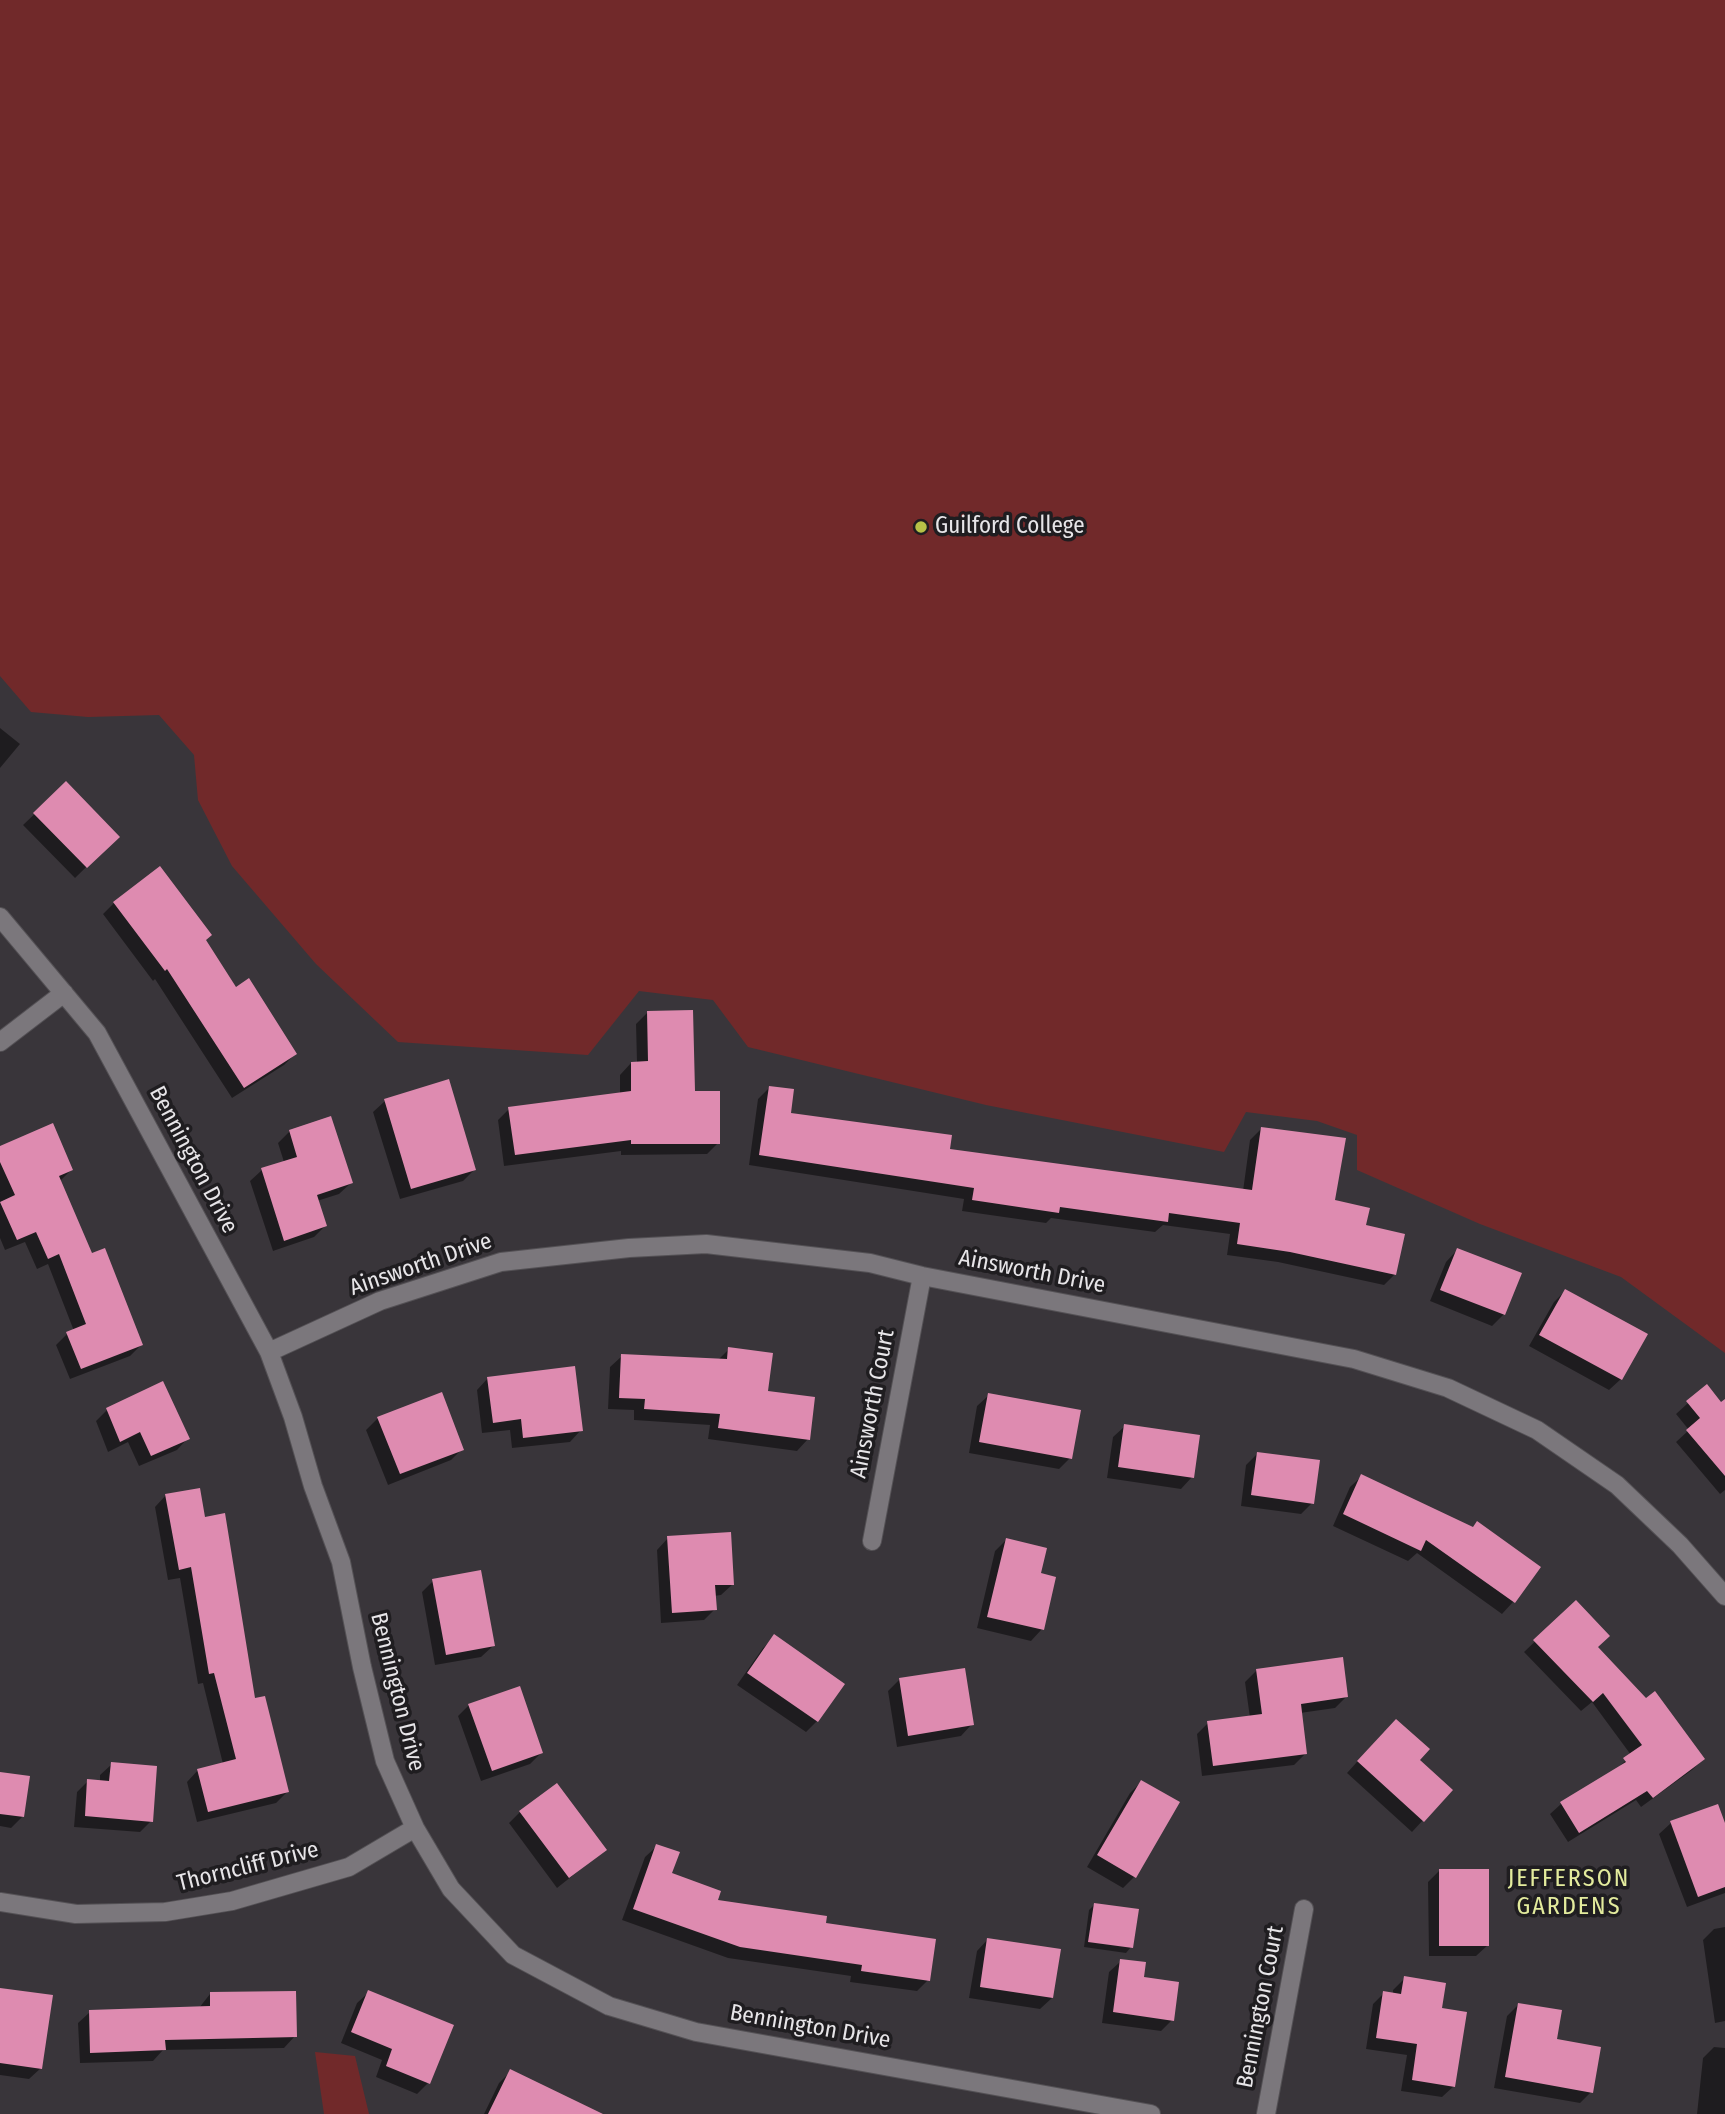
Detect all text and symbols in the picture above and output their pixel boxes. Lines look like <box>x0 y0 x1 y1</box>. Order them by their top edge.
place label: Guilford College <box>935 513 1085 541</box>
marker: Guilford College <box>913 519 929 535</box>
street label: Bennington Drive <box>143 1082 243 1238</box>
street label: Ainsworth Drive <box>346 1228 496 1302</box>
street label: Ainsworth Drive <box>956 1244 1108 1300</box>
street label: Ainsworth Court <box>845 1327 901 1481</box>
street label: Bennington Drive <box>364 1610 430 1774</box>
street label: Thorncliff Drive <box>174 1836 322 1898</box>
district label: JEFFERSON GARDENS <box>1509 1865 1629 1921</box>
street label: Bennington Court <box>1232 1924 1290 2090</box>
street label: Bennington Drive <box>728 1999 892 2055</box>

